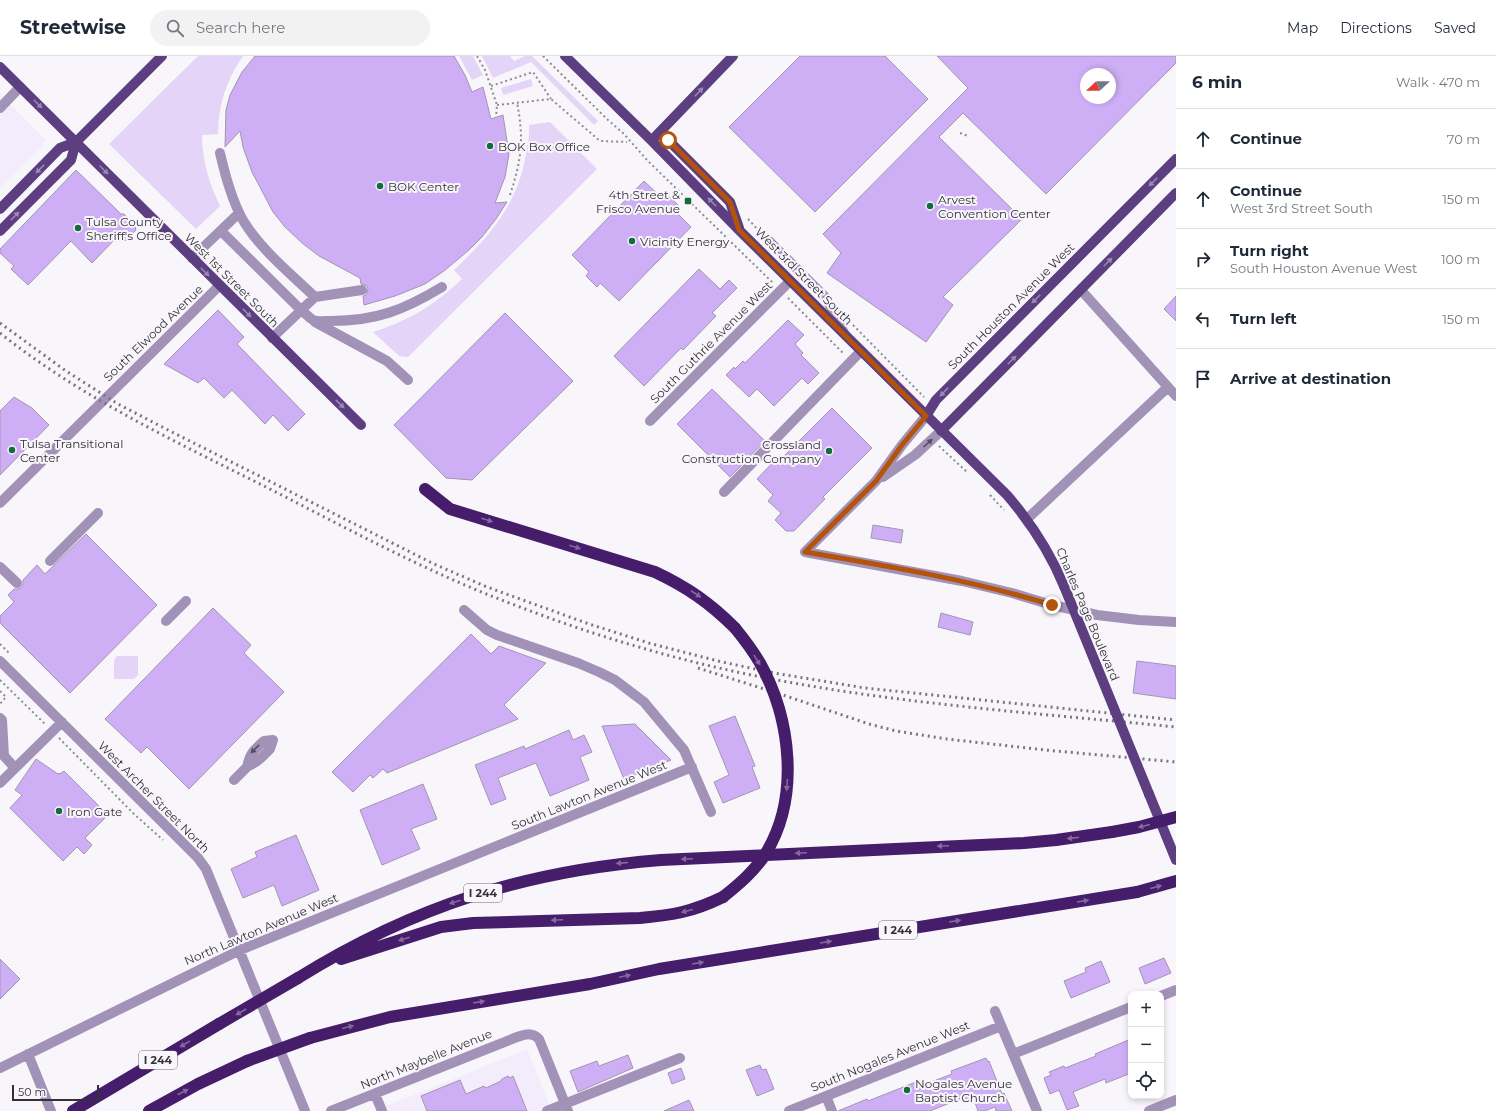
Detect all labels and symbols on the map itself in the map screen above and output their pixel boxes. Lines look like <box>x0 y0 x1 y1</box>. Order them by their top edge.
north arrow <box>1080 68 1116 104</box>
one-way arrow <box>694 87 704 97</box>
one-way arrow <box>33 99 43 109</box>
route start <box>659 131 677 149</box>
place label: BOK Box Office <box>498 139 590 154</box>
marker: BOK Box Office <box>485 141 495 151</box>
one-way arrow <box>35 164 44 174</box>
one-way arrow <box>99 165 109 175</box>
one-way arrow <box>1148 177 1157 187</box>
place label: BOK Center <box>388 179 459 194</box>
marker: BOK Center <box>375 181 385 191</box>
place label: 4th Street & Frisco Avenue <box>596 187 680 216</box>
place label: Arvest Convention Center <box>938 192 1051 221</box>
marker: 4th Street & Frisco Avenue <box>683 196 693 206</box>
one-way arrow <box>707 197 717 207</box>
marker: Arvest Convention Center <box>925 201 935 211</box>
one-way arrow <box>10 211 20 221</box>
place label: Tulsa County Sheriff's Office <box>86 214 172 243</box>
marker: Tulsa County Sheriff's Office <box>73 223 83 233</box>
street label: West 3rd Street South <box>752 224 856 328</box>
street label: West 1st Street South <box>182 230 282 330</box>
place label: Vicinity Energy <box>640 234 730 249</box>
marker: Vicinity Energy <box>627 236 637 246</box>
street label: South Houston Avenue West <box>945 240 1077 372</box>
one-way arrow <box>1103 257 1113 267</box>
one-way arrow <box>201 267 210 277</box>
street label: South Guthrie Avenue West <box>647 278 775 406</box>
street label: South Elwood Avenue <box>100 282 206 384</box>
one-way arrow <box>1031 295 1041 304</box>
one-way arrow <box>242 308 252 318</box>
one-way arrow <box>1007 355 1017 365</box>
one-way arrow <box>940 387 949 397</box>
one-way arrow <box>335 400 345 409</box>
place label: Tulsa Transitional Center <box>20 436 123 465</box>
place label: Crossland Construction Company <box>682 437 821 466</box>
one-way arrow <box>923 438 933 448</box>
marker: Tulsa Transitional Center <box>7 445 17 455</box>
marker: Crossland Construction Company <box>824 446 834 456</box>
one-way arrow <box>482 517 494 523</box>
one-way arrow <box>570 544 582 550</box>
street label: Charles Page Boulevard <box>1053 545 1123 683</box>
one-way arrow <box>690 591 701 598</box>
route end <box>1043 596 1061 614</box>
one-way arrow <box>754 654 761 666</box>
street label: West Archer Street North <box>95 738 213 856</box>
one-way arrow <box>251 744 260 754</box>
street label: South Lawton Avenue West <box>509 757 669 833</box>
one-way arrow <box>783 779 790 791</box>
place label: Iron Gate <box>67 804 122 819</box>
marker: Iron Gate <box>54 806 64 816</box>
one-way arrow <box>1138 823 1150 829</box>
one-way arrow <box>1067 835 1079 841</box>
one-way arrow <box>936 843 949 849</box>
one-way arrow <box>795 849 807 856</box>
one-way arrow <box>681 855 693 862</box>
one-way arrow <box>616 860 628 867</box>
road number: I 244 <box>464 884 502 902</box>
one-way arrow <box>1151 884 1163 890</box>
street label: North Lawton Avenue West <box>182 890 340 968</box>
one-way arrow <box>1077 897 1089 903</box>
one-way arrow <box>449 899 461 905</box>
one-way arrow <box>681 909 693 915</box>
one-way arrow <box>550 917 563 923</box>
one-way arrow <box>949 918 961 924</box>
road number: I 244 <box>879 921 917 939</box>
one-way arrow <box>398 936 410 942</box>
one-way arrow <box>820 939 832 945</box>
one-way arrow <box>692 960 704 966</box>
one-way arrow <box>619 973 631 979</box>
one-way arrow <box>473 999 485 1005</box>
one-way arrow <box>235 1008 246 1015</box>
street label: South Nogales Avenue West <box>808 1017 972 1095</box>
one-way arrow <box>342 1024 354 1030</box>
street label: North Maybelle Avenue <box>358 1026 494 1092</box>
one-way arrow <box>179 1041 191 1048</box>
road number: I 244 <box>139 1051 177 1069</box>
place label: Nogales Avenue Baptist Church <box>915 1076 1012 1105</box>
scale bar <box>12 1083 99 1102</box>
marker: Nogales Avenue Baptist Church <box>902 1085 912 1095</box>
one-way arrow <box>177 1088 189 1095</box>

